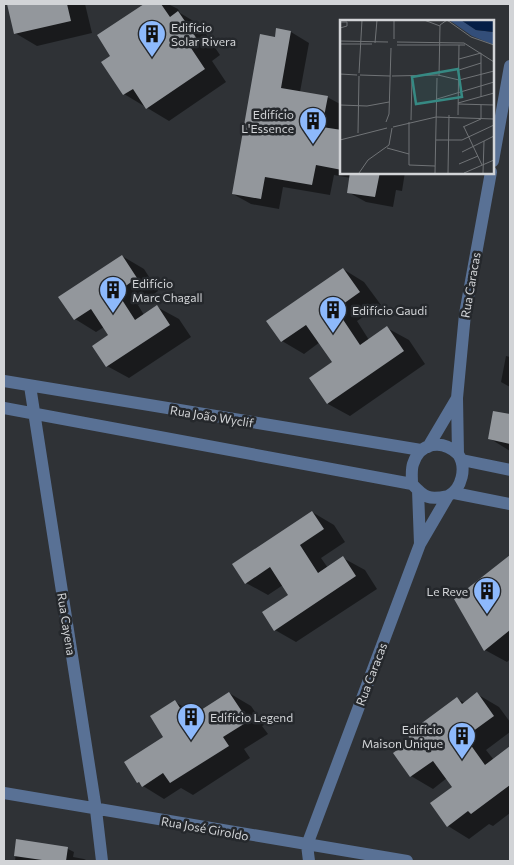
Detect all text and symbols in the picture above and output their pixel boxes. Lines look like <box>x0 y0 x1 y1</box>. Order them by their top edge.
building icon: Edifício Solar Rivera <box>137 19 167 58</box>
place label: Edifício Solar Rivera <box>171 20 236 48</box>
inset map <box>340 20 494 174</box>
building icon: Edifício L'Essence <box>298 106 328 145</box>
place label: Edifício L'Essence <box>241 107 294 135</box>
street label: Rua Caracas <box>457 251 483 319</box>
building icon: Edifício Marc Chagall <box>98 275 128 314</box>
place label: Edifício Marc Chagall <box>132 276 203 304</box>
building icon: Edifício Gaudi <box>318 295 348 334</box>
place label: Edifício Gaudi <box>352 303 427 317</box>
street label: Rua João Wyclif <box>169 402 255 431</box>
building icon: Le Reve <box>472 576 502 615</box>
place label: Le Reve <box>426 584 468 598</box>
street label: Rua Cayena <box>55 592 79 656</box>
street label: Rua Caracas <box>353 641 389 707</box>
building icon: Edifício Legend <box>176 702 206 741</box>
place label: Edifício Legend <box>210 710 293 724</box>
building icon: Edificio Maison Unique <box>447 721 477 760</box>
place label: Edificio Maison Unique <box>362 722 443 750</box>
street label: Rua José Giroldo <box>160 813 250 844</box>

